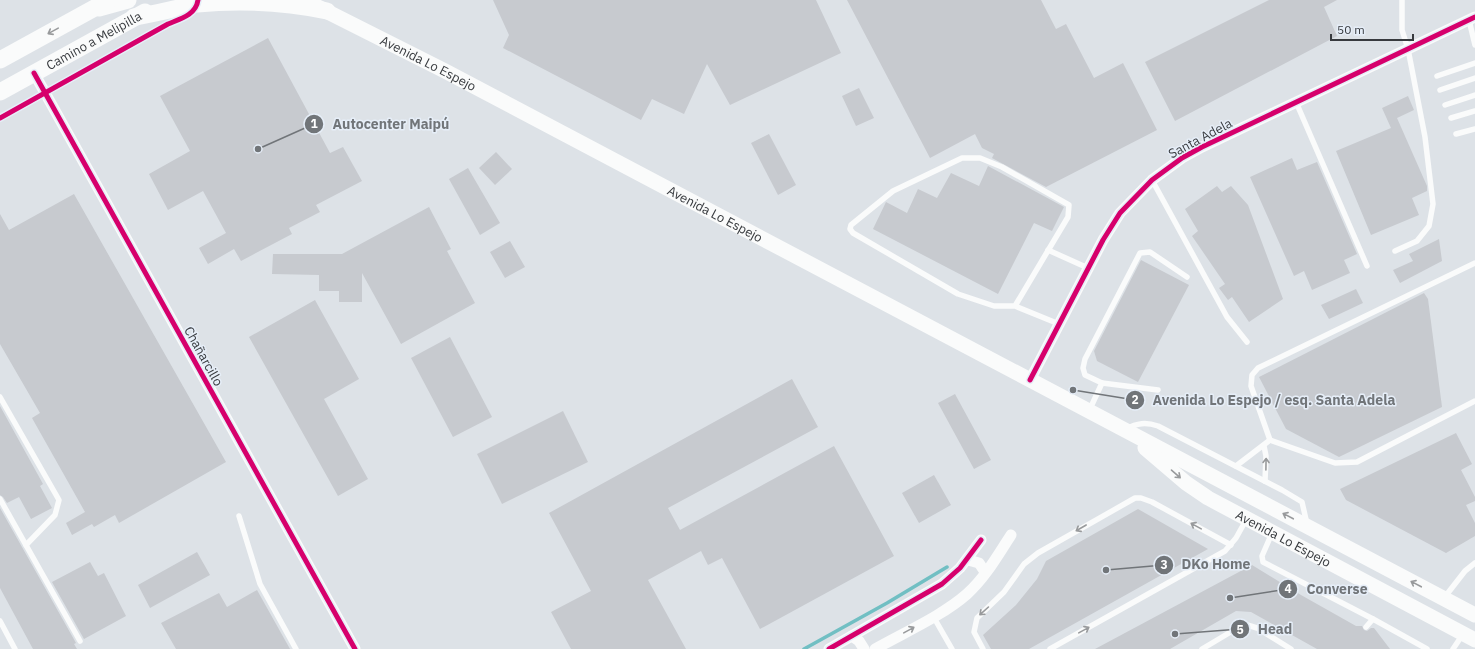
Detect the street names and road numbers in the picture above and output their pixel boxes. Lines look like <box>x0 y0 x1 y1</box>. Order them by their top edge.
street label: Camino a Melipilla <box>43 8 145 74</box>
street label: Avenida Lo Espejo <box>377 32 479 95</box>
street label: Santa Adela <box>1165 114 1235 162</box>
street label: Avenida Lo Espejo <box>664 182 766 246</box>
street label: Chañarcillo <box>180 323 227 389</box>
street label: Avenida Lo Espejo <box>1233 506 1334 571</box>

